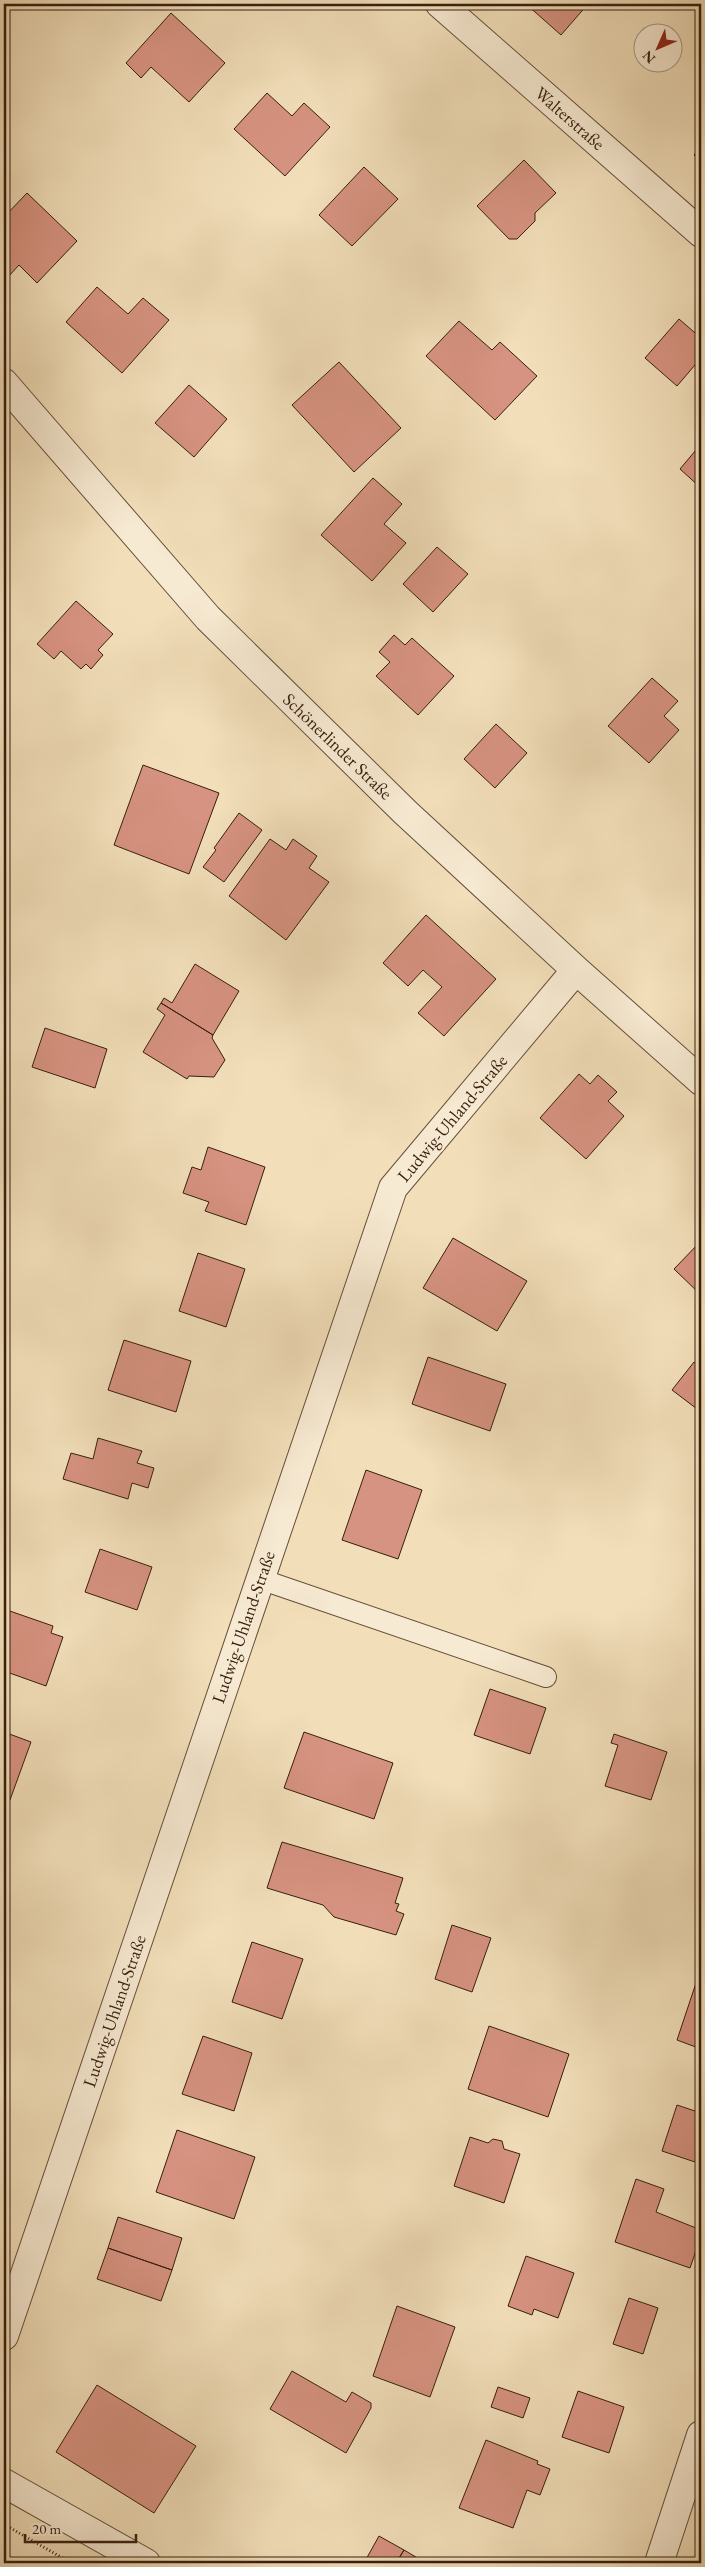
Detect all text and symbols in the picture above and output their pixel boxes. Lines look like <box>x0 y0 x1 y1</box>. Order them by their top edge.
north arrow <box>632 22 682 72</box>
text: N <box>638 46 659 68</box>
street label: Walterstraße <box>530 81 610 155</box>
street label: Schönerlinder Straße <box>278 688 398 804</box>
street label: Ludwig-Uhland-Straße <box>392 1050 512 1186</box>
street label: Ludwig-Uhland-Straße <box>206 1548 280 1706</box>
street label: Ludwig-Uhland-Straße <box>77 1932 151 2090</box>
scale bar <box>25 2512 136 2544</box>
text: 20 m <box>32 2519 61 2538</box>

